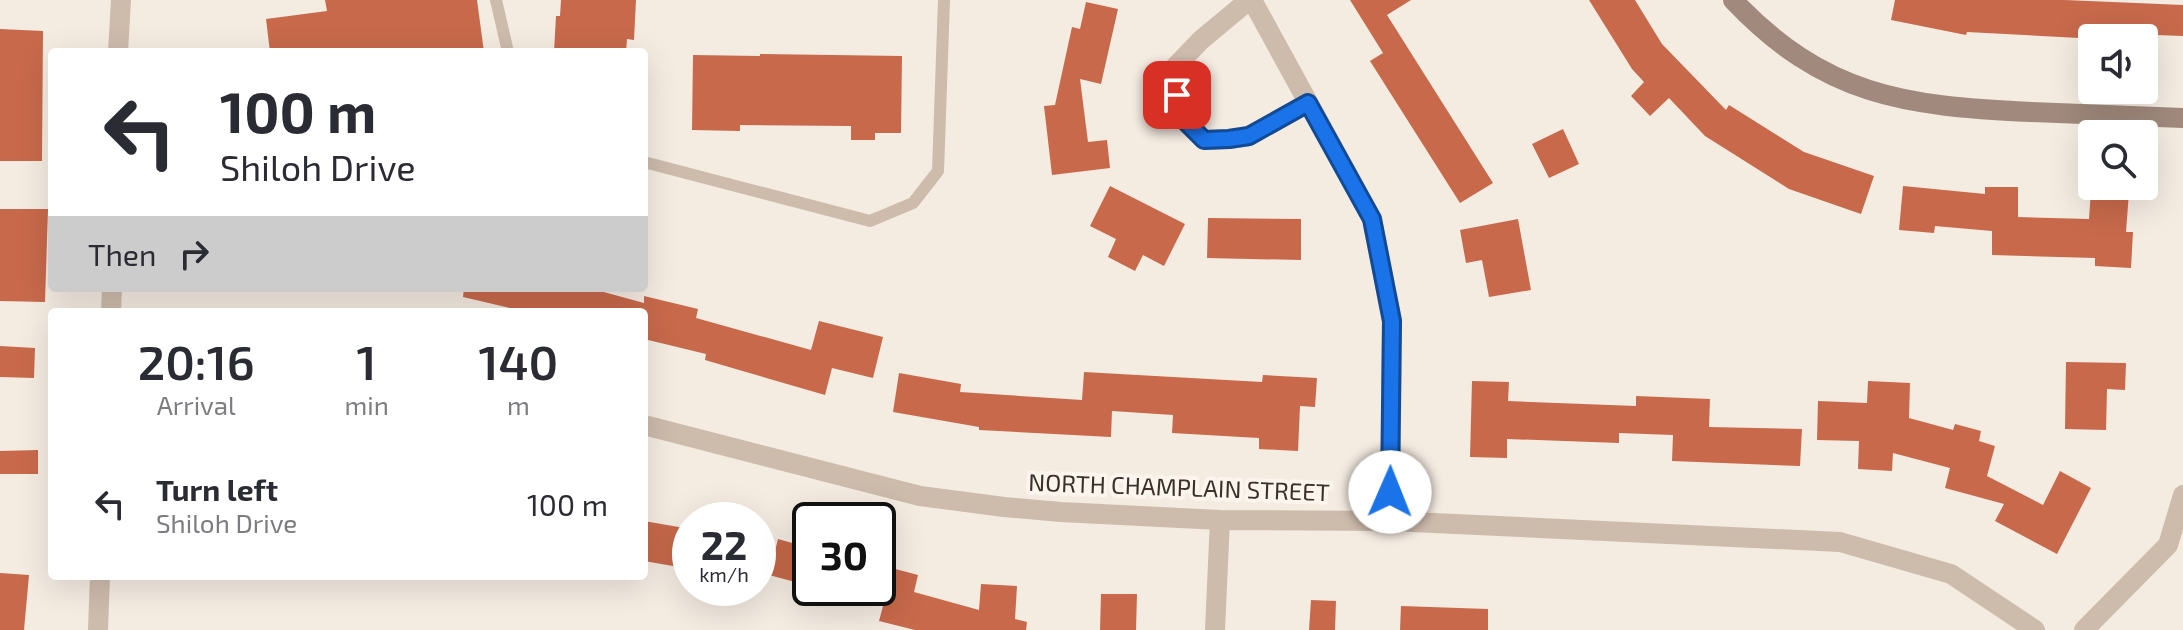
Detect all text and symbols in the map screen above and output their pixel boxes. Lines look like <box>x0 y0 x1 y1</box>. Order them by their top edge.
map controls <box>2078 24 2158 200</box>
button: sound <box>2078 24 2158 104</box>
pin <box>1143 61 1211 129</box>
icon: arrive <box>1155 73 1199 117</box>
text: 100 m <box>220 77 376 144</box>
icon: left <box>88 80 192 184</box>
button: search <box>2078 120 2158 200</box>
text: Shiloh Drive <box>220 145 416 188</box>
icon: right <box>172 232 216 276</box>
text: Then <box>88 236 156 272</box>
text: 20:16 <box>138 332 255 390</box>
text: 1 <box>357 332 377 390</box>
text: 140 <box>478 332 558 390</box>
text: Arrival <box>157 389 236 420</box>
text: min <box>344 389 389 420</box>
text: m <box>507 389 530 420</box>
position arrow <box>1348 450 1432 534</box>
street label: NORTH CHAMPLAIN STREET <box>1028 467 1330 506</box>
text: Turn left <box>156 471 278 507</box>
icon: left <box>88 482 132 526</box>
text: 100 m <box>527 486 608 522</box>
speed limit sign: 30 <box>792 502 896 606</box>
text: Shiloh Drive <box>156 507 297 538</box>
text: 22 <box>701 520 747 568</box>
text: km/h <box>699 562 749 586</box>

